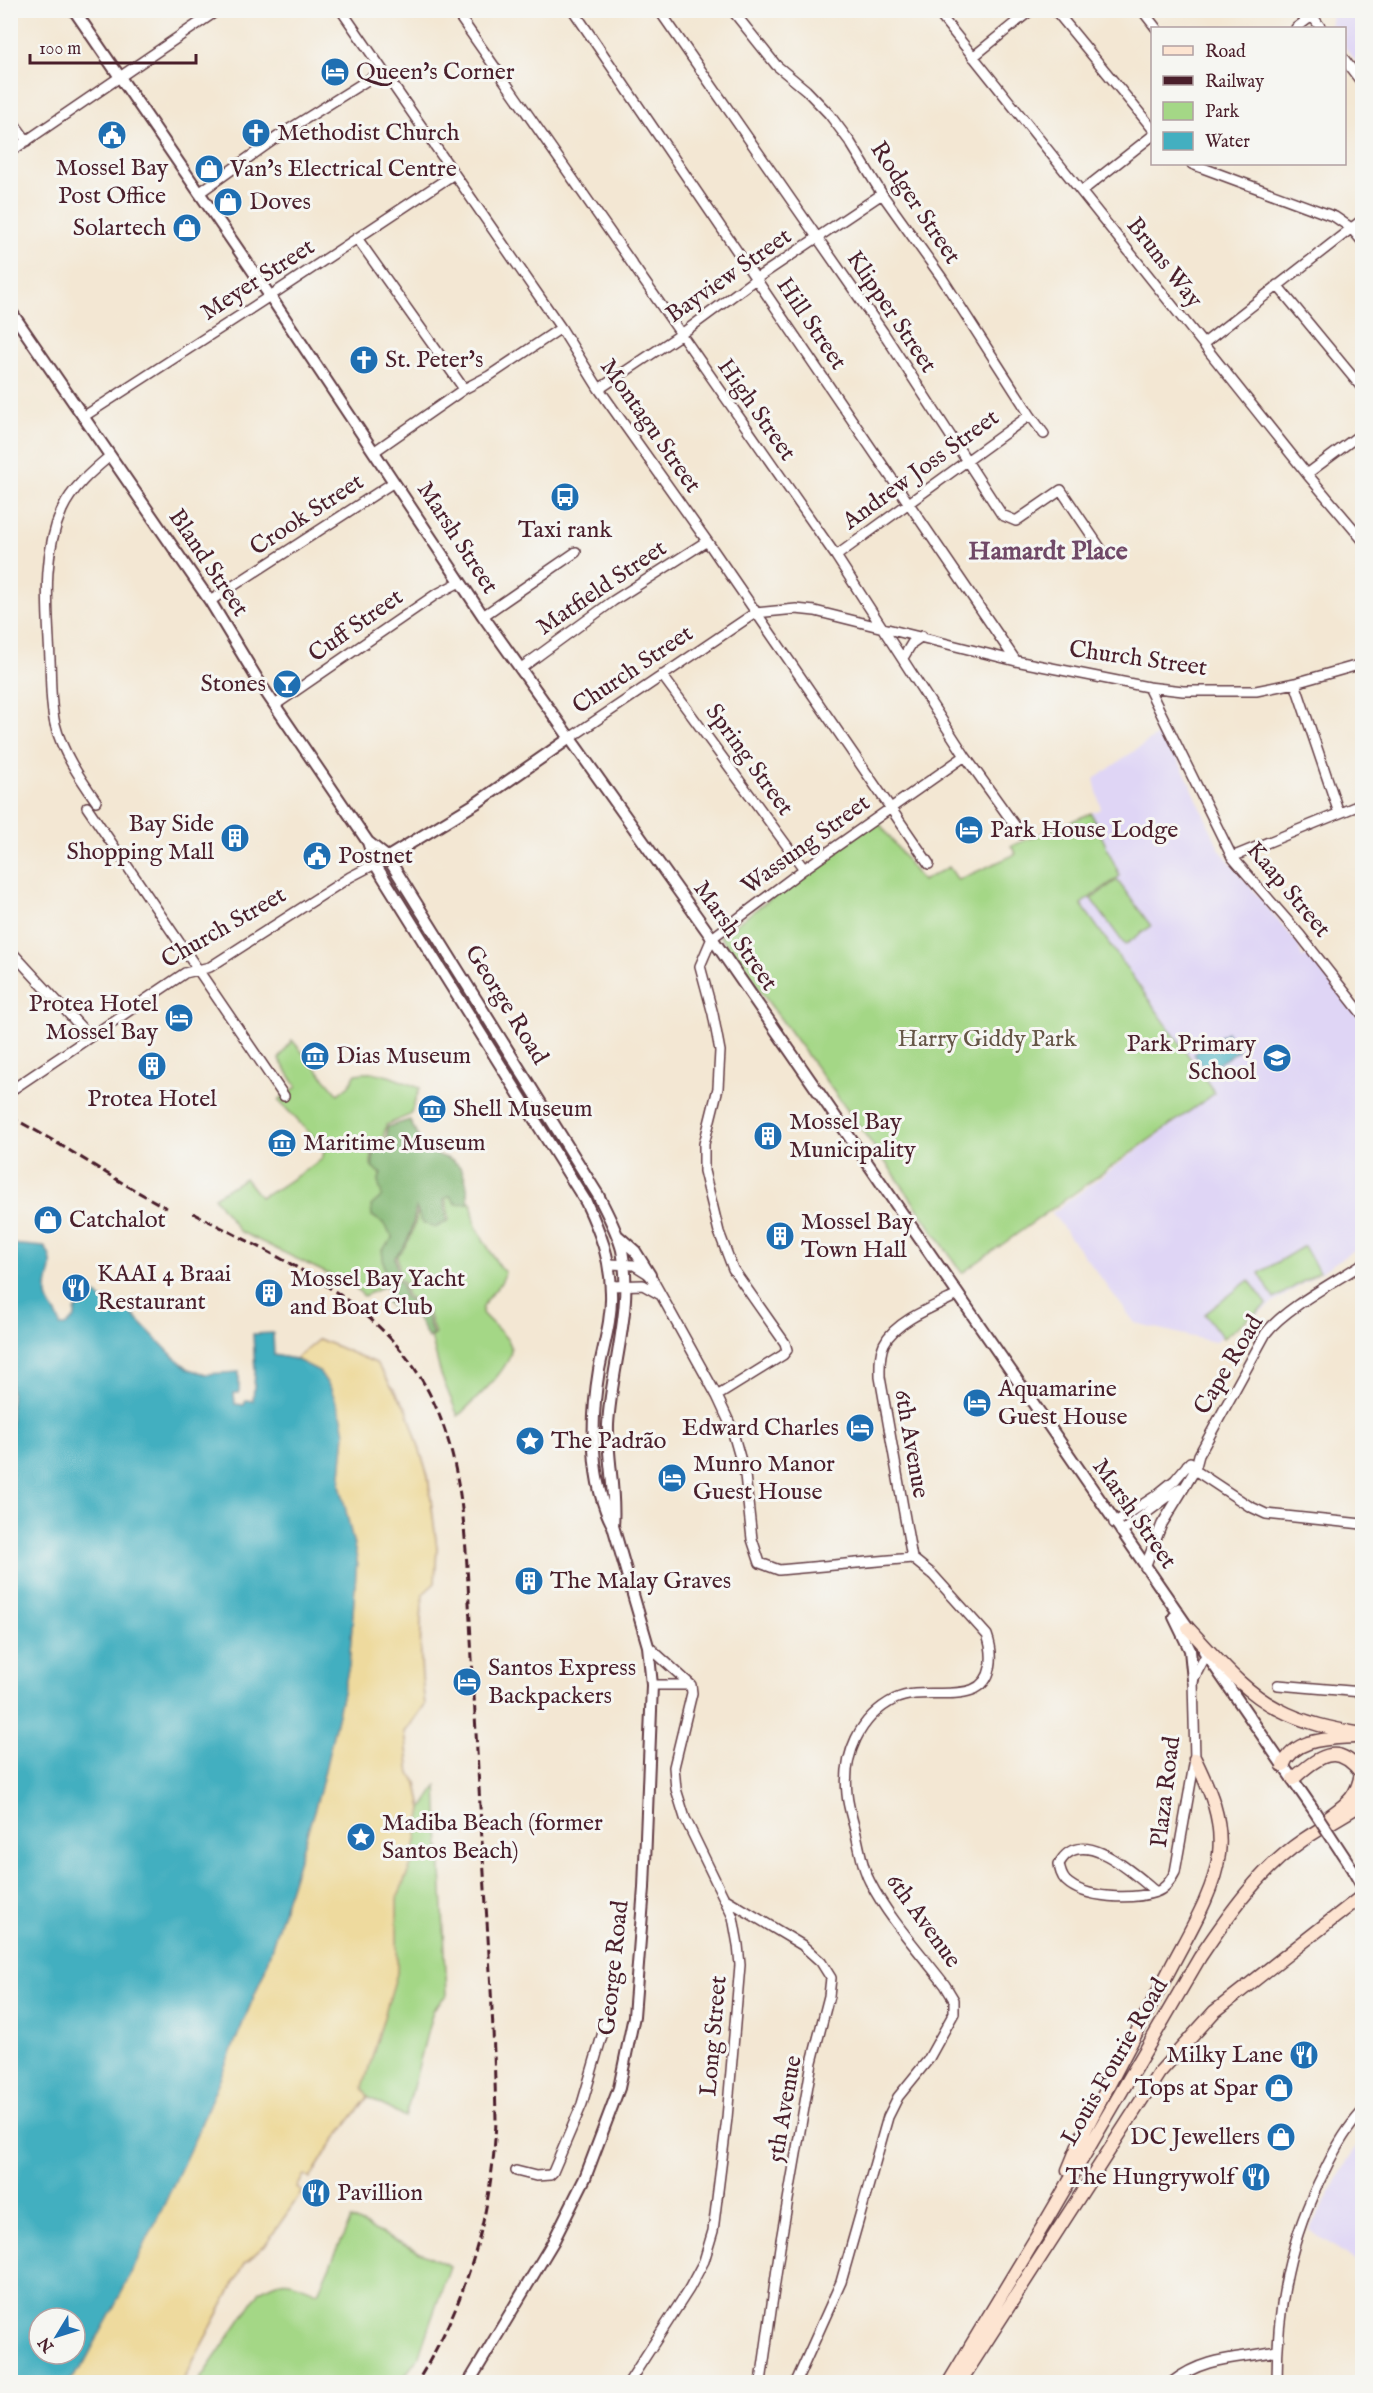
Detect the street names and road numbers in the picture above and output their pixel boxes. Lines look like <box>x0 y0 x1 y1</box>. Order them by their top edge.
street label: Rodger Street <box>863 136 967 270</box>
street label: Bruns Way <box>1119 211 1209 315</box>
street label: Bayview Street <box>660 221 798 331</box>
street label: Meyer Street <box>195 232 321 328</box>
street label: Klipper Street <box>839 245 943 379</box>
street label: Hill Street <box>769 272 853 376</box>
street label: Montagu Street <box>592 353 708 499</box>
street label: High Street <box>710 353 802 467</box>
street label: Andrew Joss Street <box>836 403 1006 538</box>
street label: Crook Street <box>244 467 370 563</box>
street label: Marsh Street <box>409 476 505 600</box>
street label: Bland Street <box>161 503 255 623</box>
street label: Matfield Street <box>531 533 673 643</box>
street label: Cuff Street <box>303 582 409 670</box>
street label: Church Street <box>567 618 699 722</box>
street label: Church Street <box>1067 634 1209 684</box>
street label: Spring Street <box>698 698 800 822</box>
street label: Wassung Street <box>736 788 876 902</box>
street label: Kaap Street <box>1239 836 1337 944</box>
street label: Marsh Street <box>686 875 784 997</box>
street label: Church Street <box>156 880 292 976</box>
street label: George Road <box>457 939 555 1071</box>
street label: Cape Road <box>1187 1309 1271 1421</box>
street label: 6th Avenue <box>886 1387 936 1501</box>
street label: Marsh Street <box>1085 1453 1183 1575</box>
street label: Plaza Road <box>1144 1734 1188 1849</box>
street label: 6th Avenue <box>878 1868 968 1974</box>
street label: George Road <box>592 1899 637 2037</box>
street label: Louis Fourie Road <box>1054 1972 1176 2151</box>
street label: Long Street <box>693 1974 735 2098</box>
street label: 5th Avenue <box>760 2053 810 2165</box>

